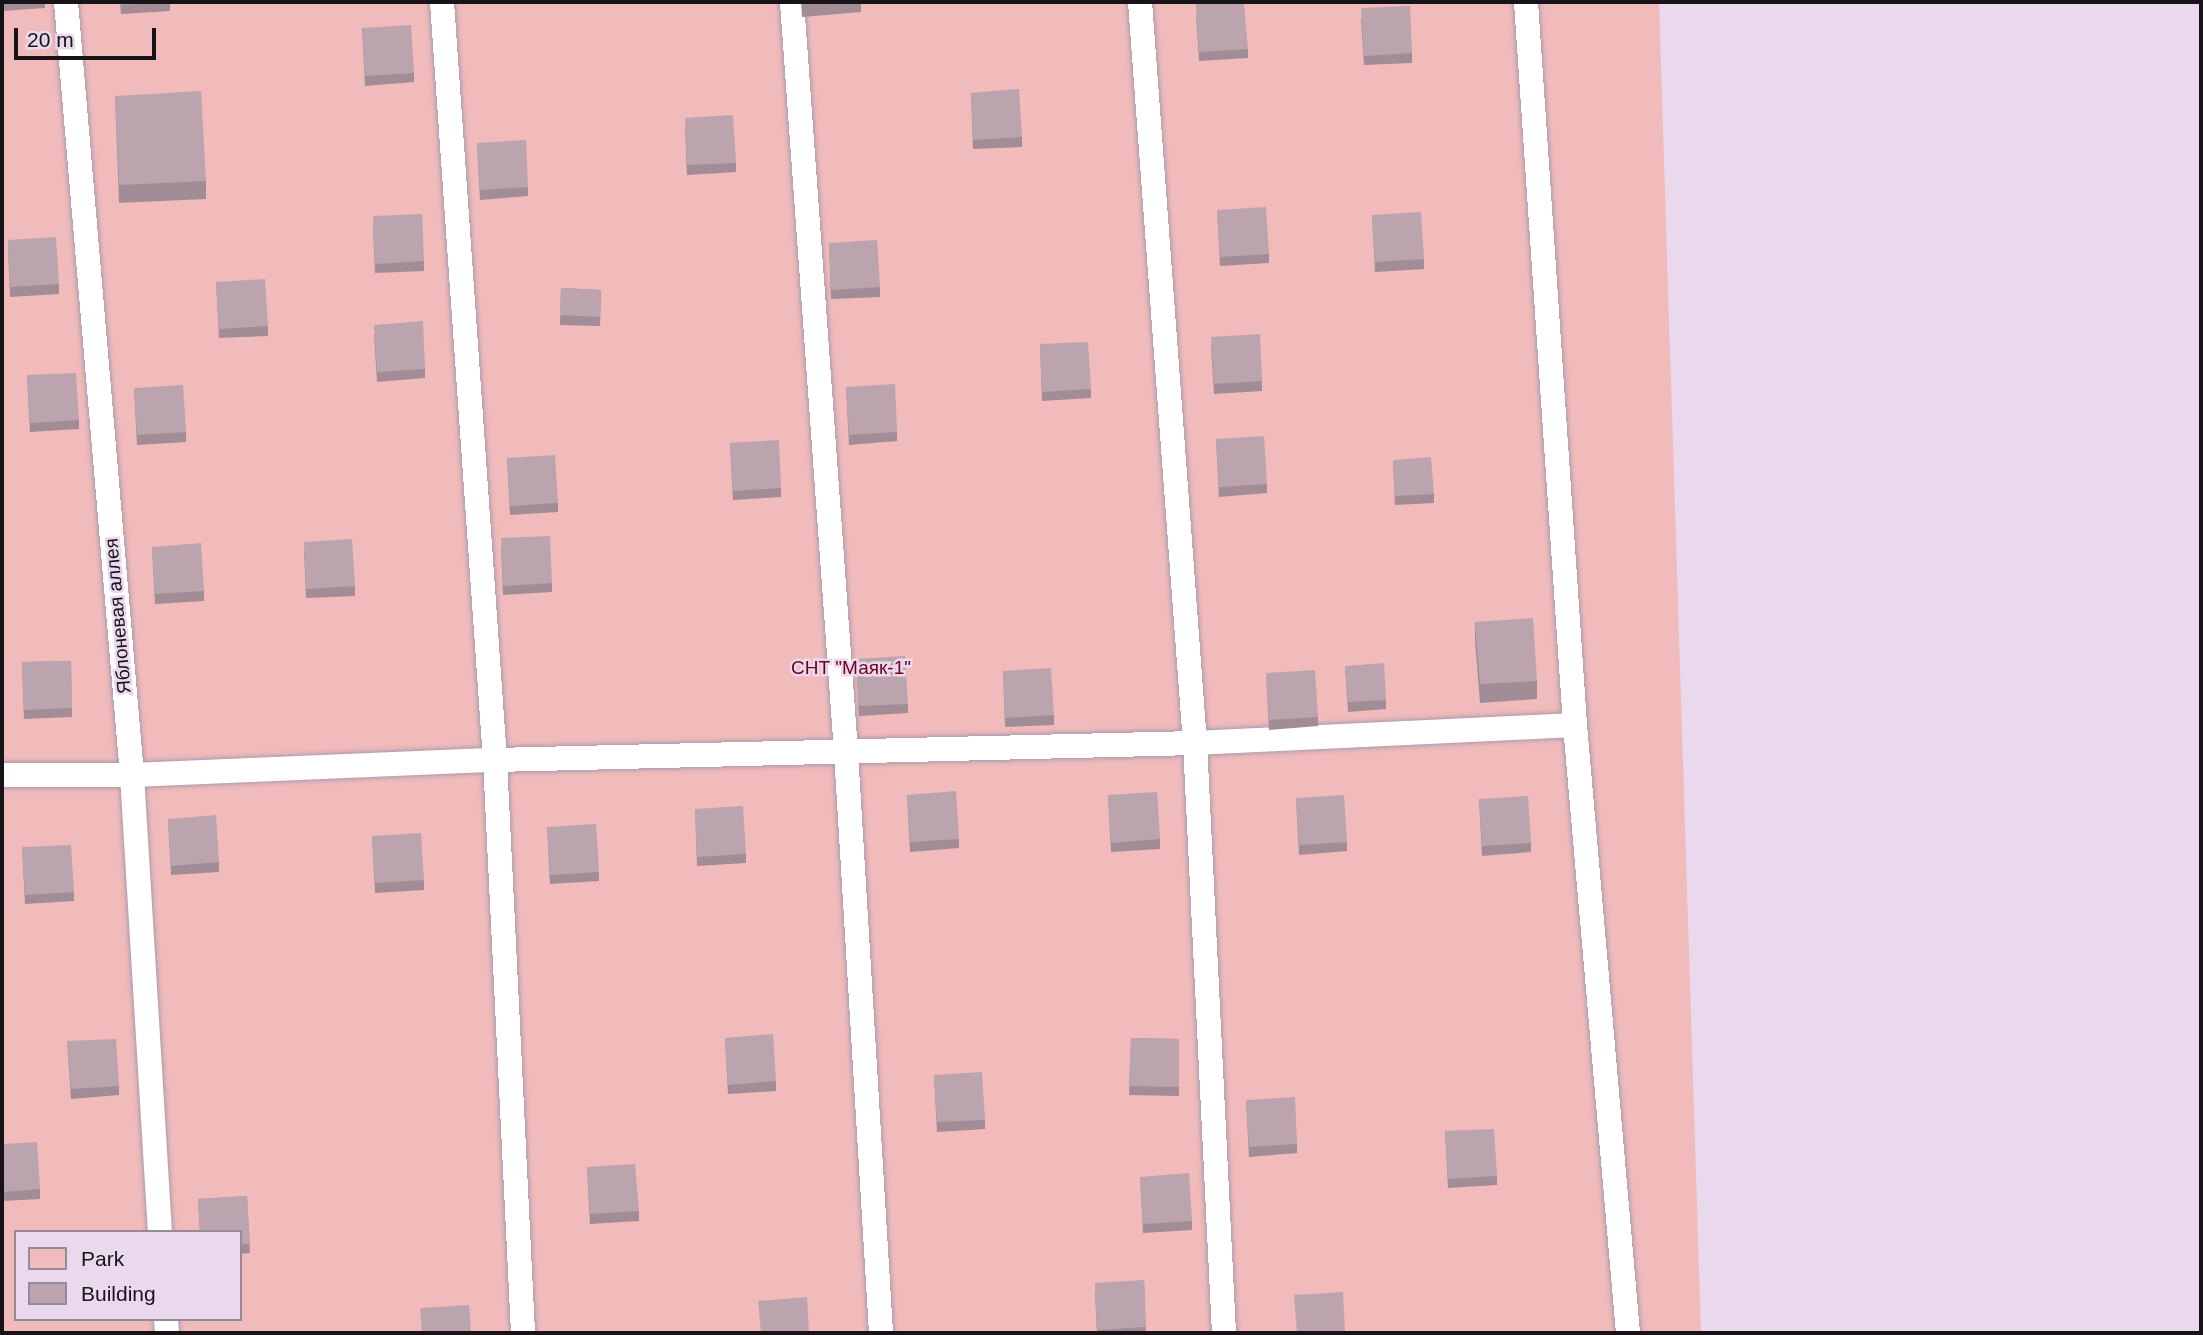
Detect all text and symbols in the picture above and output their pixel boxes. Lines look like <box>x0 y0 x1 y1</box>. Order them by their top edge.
scale bar <box>18 14 159 58</box>
text: 20 m <box>27 28 74 51</box>
street label: Яблоневая аллея <box>100 537 136 695</box>
park label: СНТ "Маяк-1" <box>791 657 911 679</box>
legend <box>14 1230 242 1321</box>
text: Park <box>81 1247 124 1270</box>
text: Building <box>81 1282 156 1305</box>

